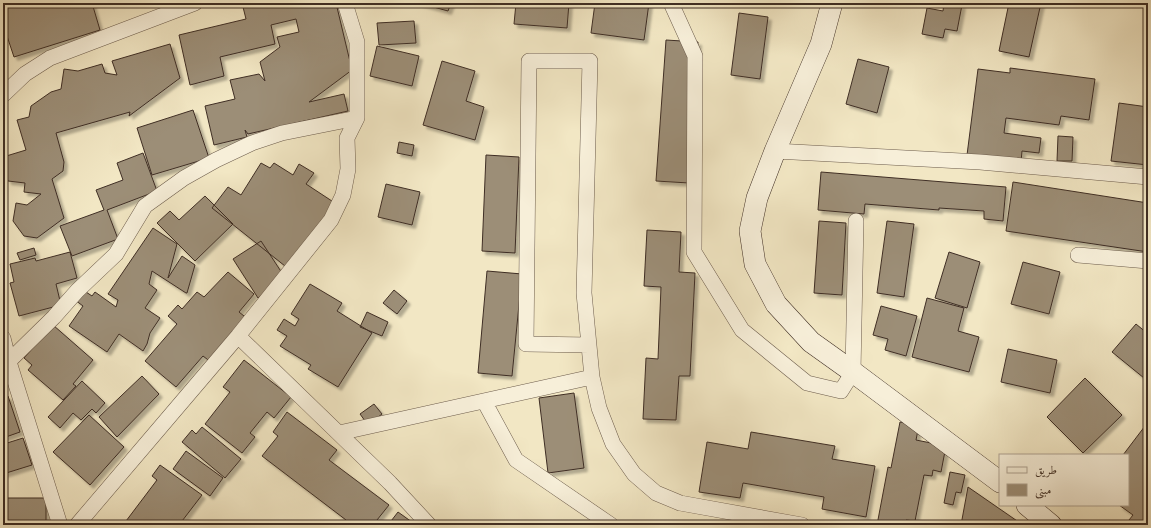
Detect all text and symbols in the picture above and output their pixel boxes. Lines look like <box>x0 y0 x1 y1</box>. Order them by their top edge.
legend <box>999 454 1129 506</box>
text: طريق <box>1035 462 1057 478</box>
text: مبنى <box>1035 482 1051 499</box>

